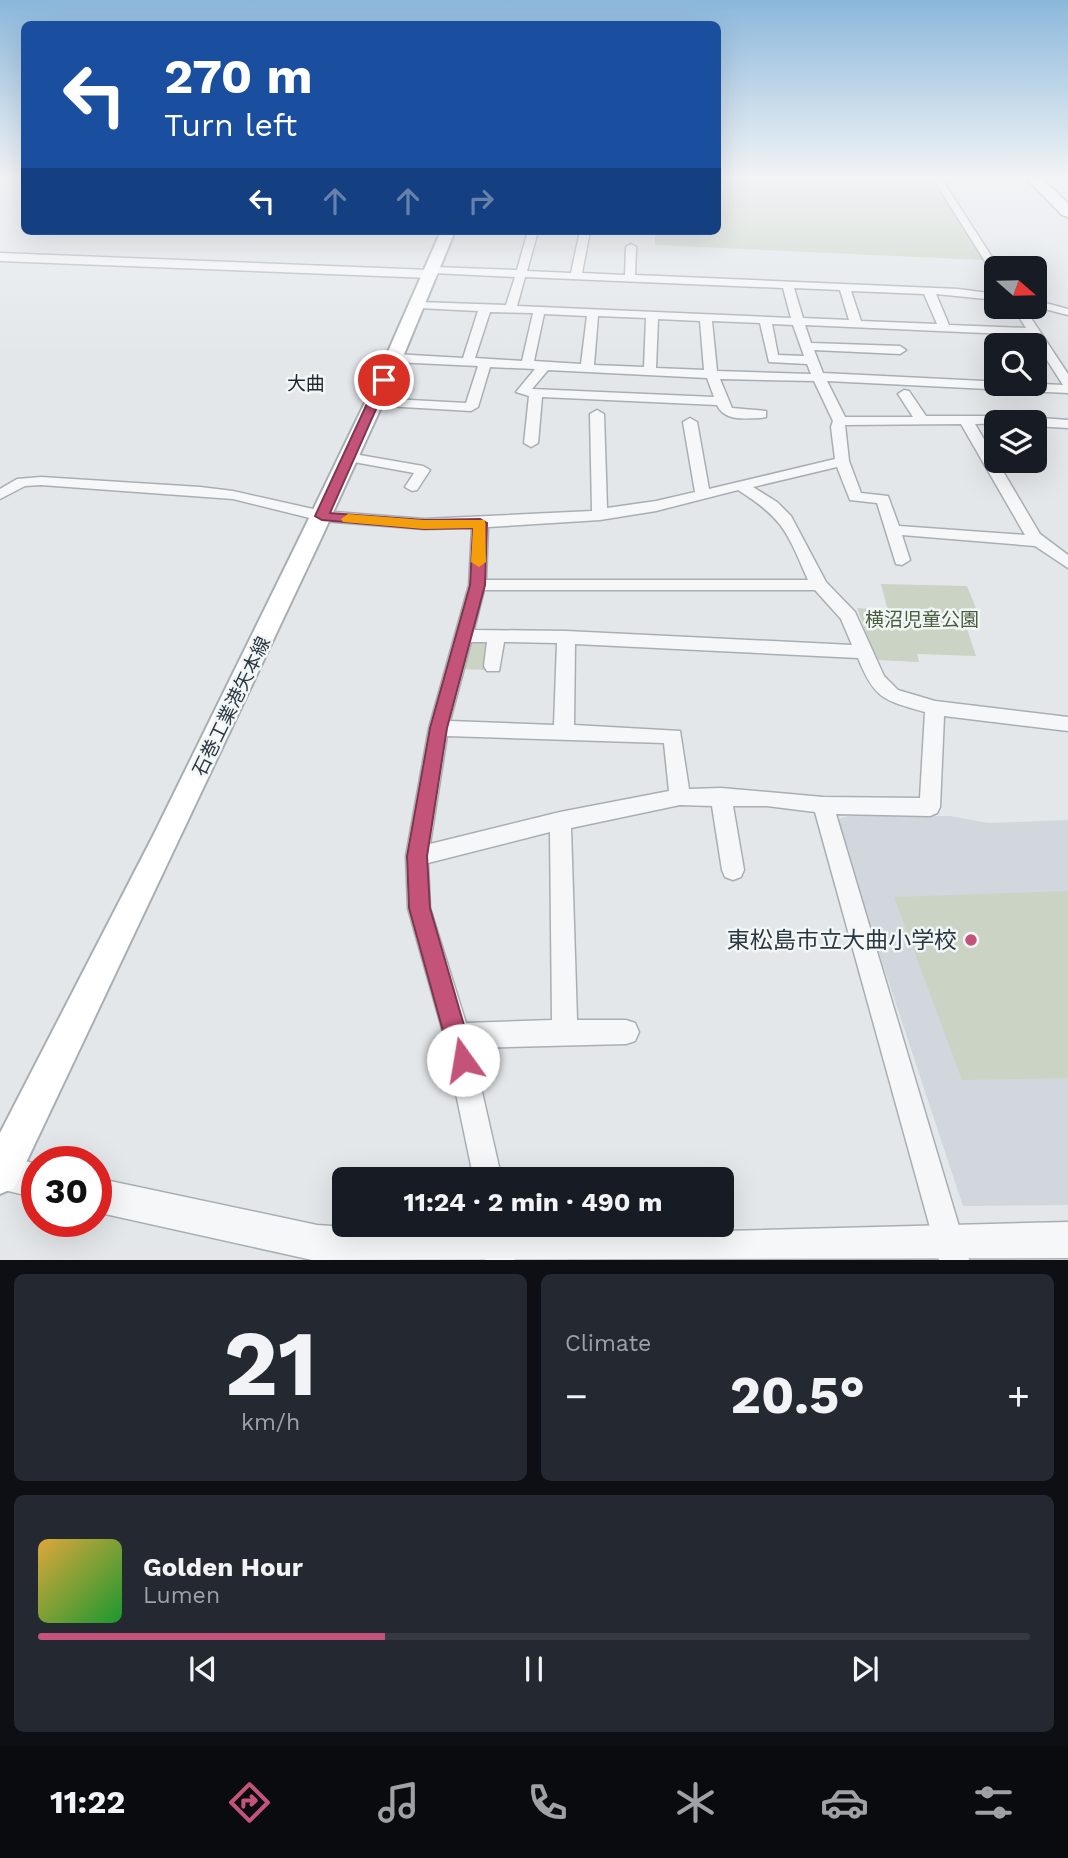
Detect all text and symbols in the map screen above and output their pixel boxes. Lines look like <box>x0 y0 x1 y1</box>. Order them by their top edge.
text: 270 m <box>164 47 313 105</box>
icon: left <box>49 49 140 140</box>
text: Turn left <box>164 106 297 144</box>
icon: left <box>243 182 281 220</box>
icon: ahead <box>316 182 354 220</box>
icon: ahead <box>389 182 427 220</box>
icon: right <box>462 182 500 220</box>
north arrow <box>984 256 1046 318</box>
map controls <box>984 256 1047 473</box>
button: search <box>984 333 1047 396</box>
pin <box>354 350 414 410</box>
icon: arrive <box>365 361 403 399</box>
district label: 大曲 <box>287 372 325 395</box>
button: layers <box>984 410 1047 473</box>
park label: 横沼児童公園 <box>865 608 979 631</box>
street label: 石巻工業港矢本線 <box>188 633 275 780</box>
place label: 東松島市立大曲小学校 <box>727 927 957 954</box>
marker: 東松島市立大曲小学校 <box>963 932 979 948</box>
position arrow <box>426 1023 500 1097</box>
speed limit sign: 30 <box>21 1146 112 1237</box>
text: 11:24 · 2 min · 490 m <box>404 1187 662 1217</box>
text: 21 <box>224 1310 317 1417</box>
text: Climate <box>565 1330 651 1357</box>
text: 20.5° <box>730 1365 865 1426</box>
text: − <box>565 1374 588 1418</box>
text: + <box>1007 1374 1030 1418</box>
text: km/h <box>241 1409 300 1436</box>
text: Golden Hour <box>143 1552 303 1582</box>
text: Lumen <box>143 1582 220 1609</box>
icon: previous <box>184 1650 222 1688</box>
icon: pause <box>515 1650 553 1688</box>
icon: next <box>846 1650 884 1688</box>
icon: directions <box>225 1778 274 1827</box>
icon: music <box>374 1778 423 1827</box>
icon: phone <box>523 1778 572 1827</box>
icon: climate <box>671 1778 720 1827</box>
icon: car <box>820 1778 869 1827</box>
icon: filters <box>969 1778 1018 1827</box>
text: 11:22 <box>50 1783 125 1821</box>

